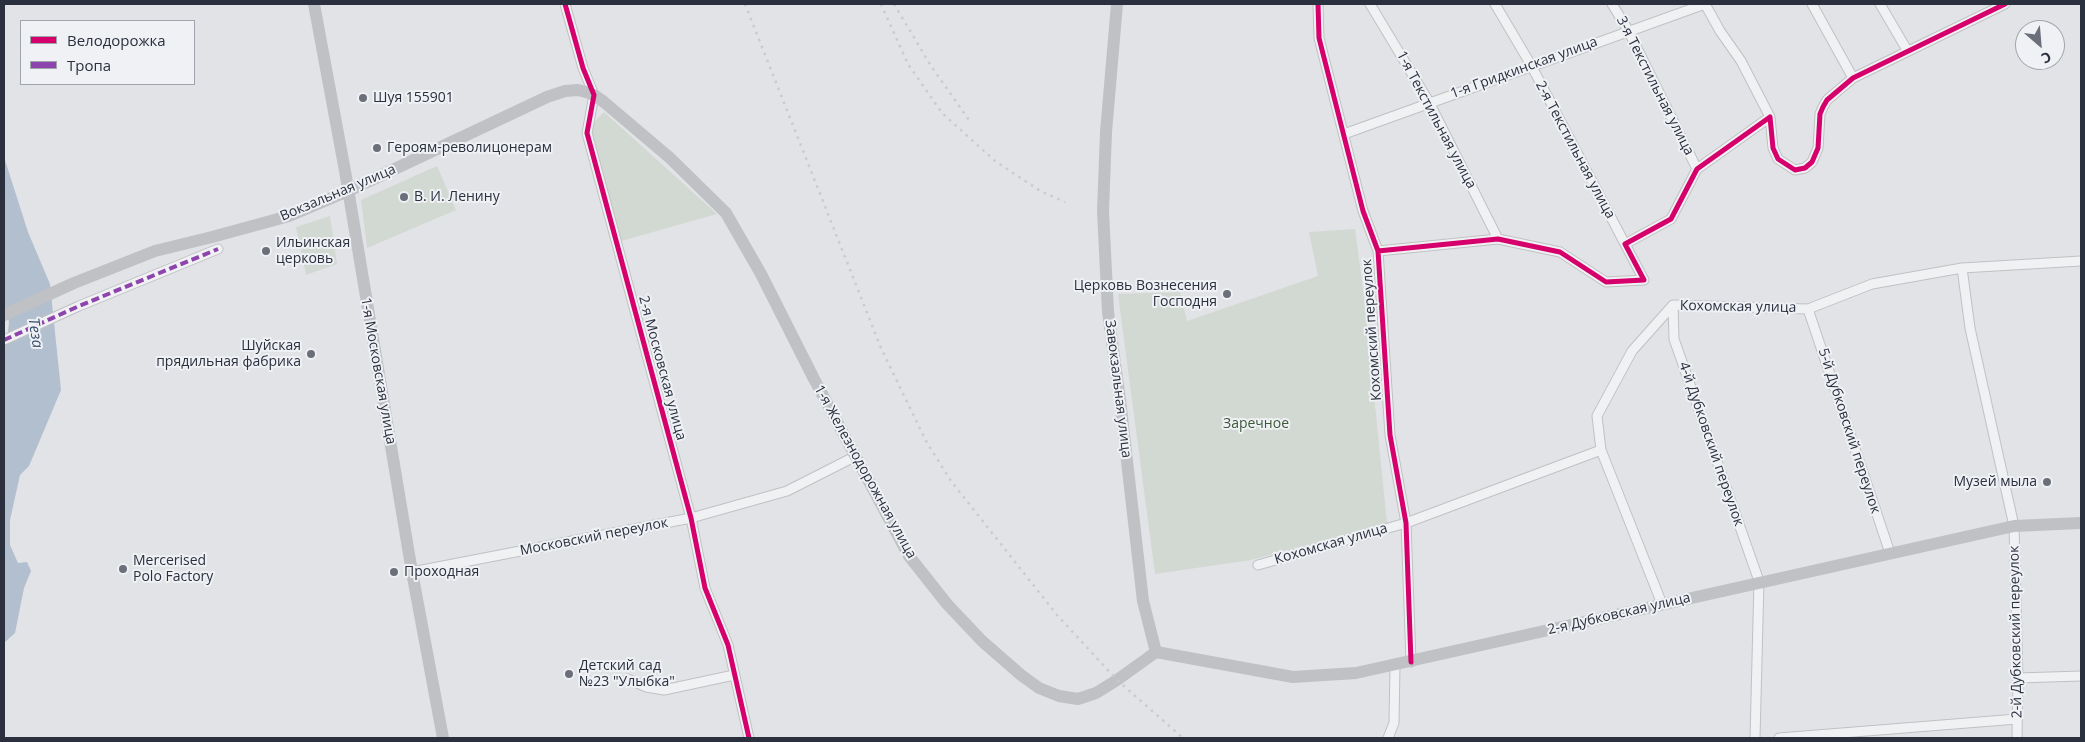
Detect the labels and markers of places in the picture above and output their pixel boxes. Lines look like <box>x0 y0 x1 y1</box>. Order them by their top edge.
place label: Шуя 155901 <box>373 90 454 106</box>
marker: Шуя 155901 <box>357 92 369 104</box>
place label: Героям-револицонерам <box>387 140 552 156</box>
marker: Героям-револицонерам <box>371 142 383 154</box>
place label: В. И. Ленину <box>414 189 500 205</box>
marker: В. И. Ленину <box>398 191 410 203</box>
place label: Ильинская церковь <box>276 235 350 268</box>
marker: Ильинская церковь <box>260 245 272 257</box>
place label: Церковь Вознесения Господня <box>1074 278 1217 310</box>
marker: Церковь Вознесения Господня <box>1221 288 1233 300</box>
place label: Шуйская прядильная фабрика <box>156 338 301 371</box>
marker: Шуйская прядильная фабрика <box>305 348 317 360</box>
place label: Музей мыла <box>1953 474 2037 490</box>
marker: Музей мыла <box>2041 476 2053 488</box>
place label: Mercerised Polo Factory <box>133 553 213 586</box>
marker: Mercerised Polo Factory <box>117 563 129 575</box>
place label: Проходная <box>404 564 479 580</box>
marker: Проходная <box>388 566 400 578</box>
place label: Детский сад №23 "Улыбка" <box>579 658 675 690</box>
marker: Детский сад №23 "Улыбка" <box>563 668 575 680</box>

